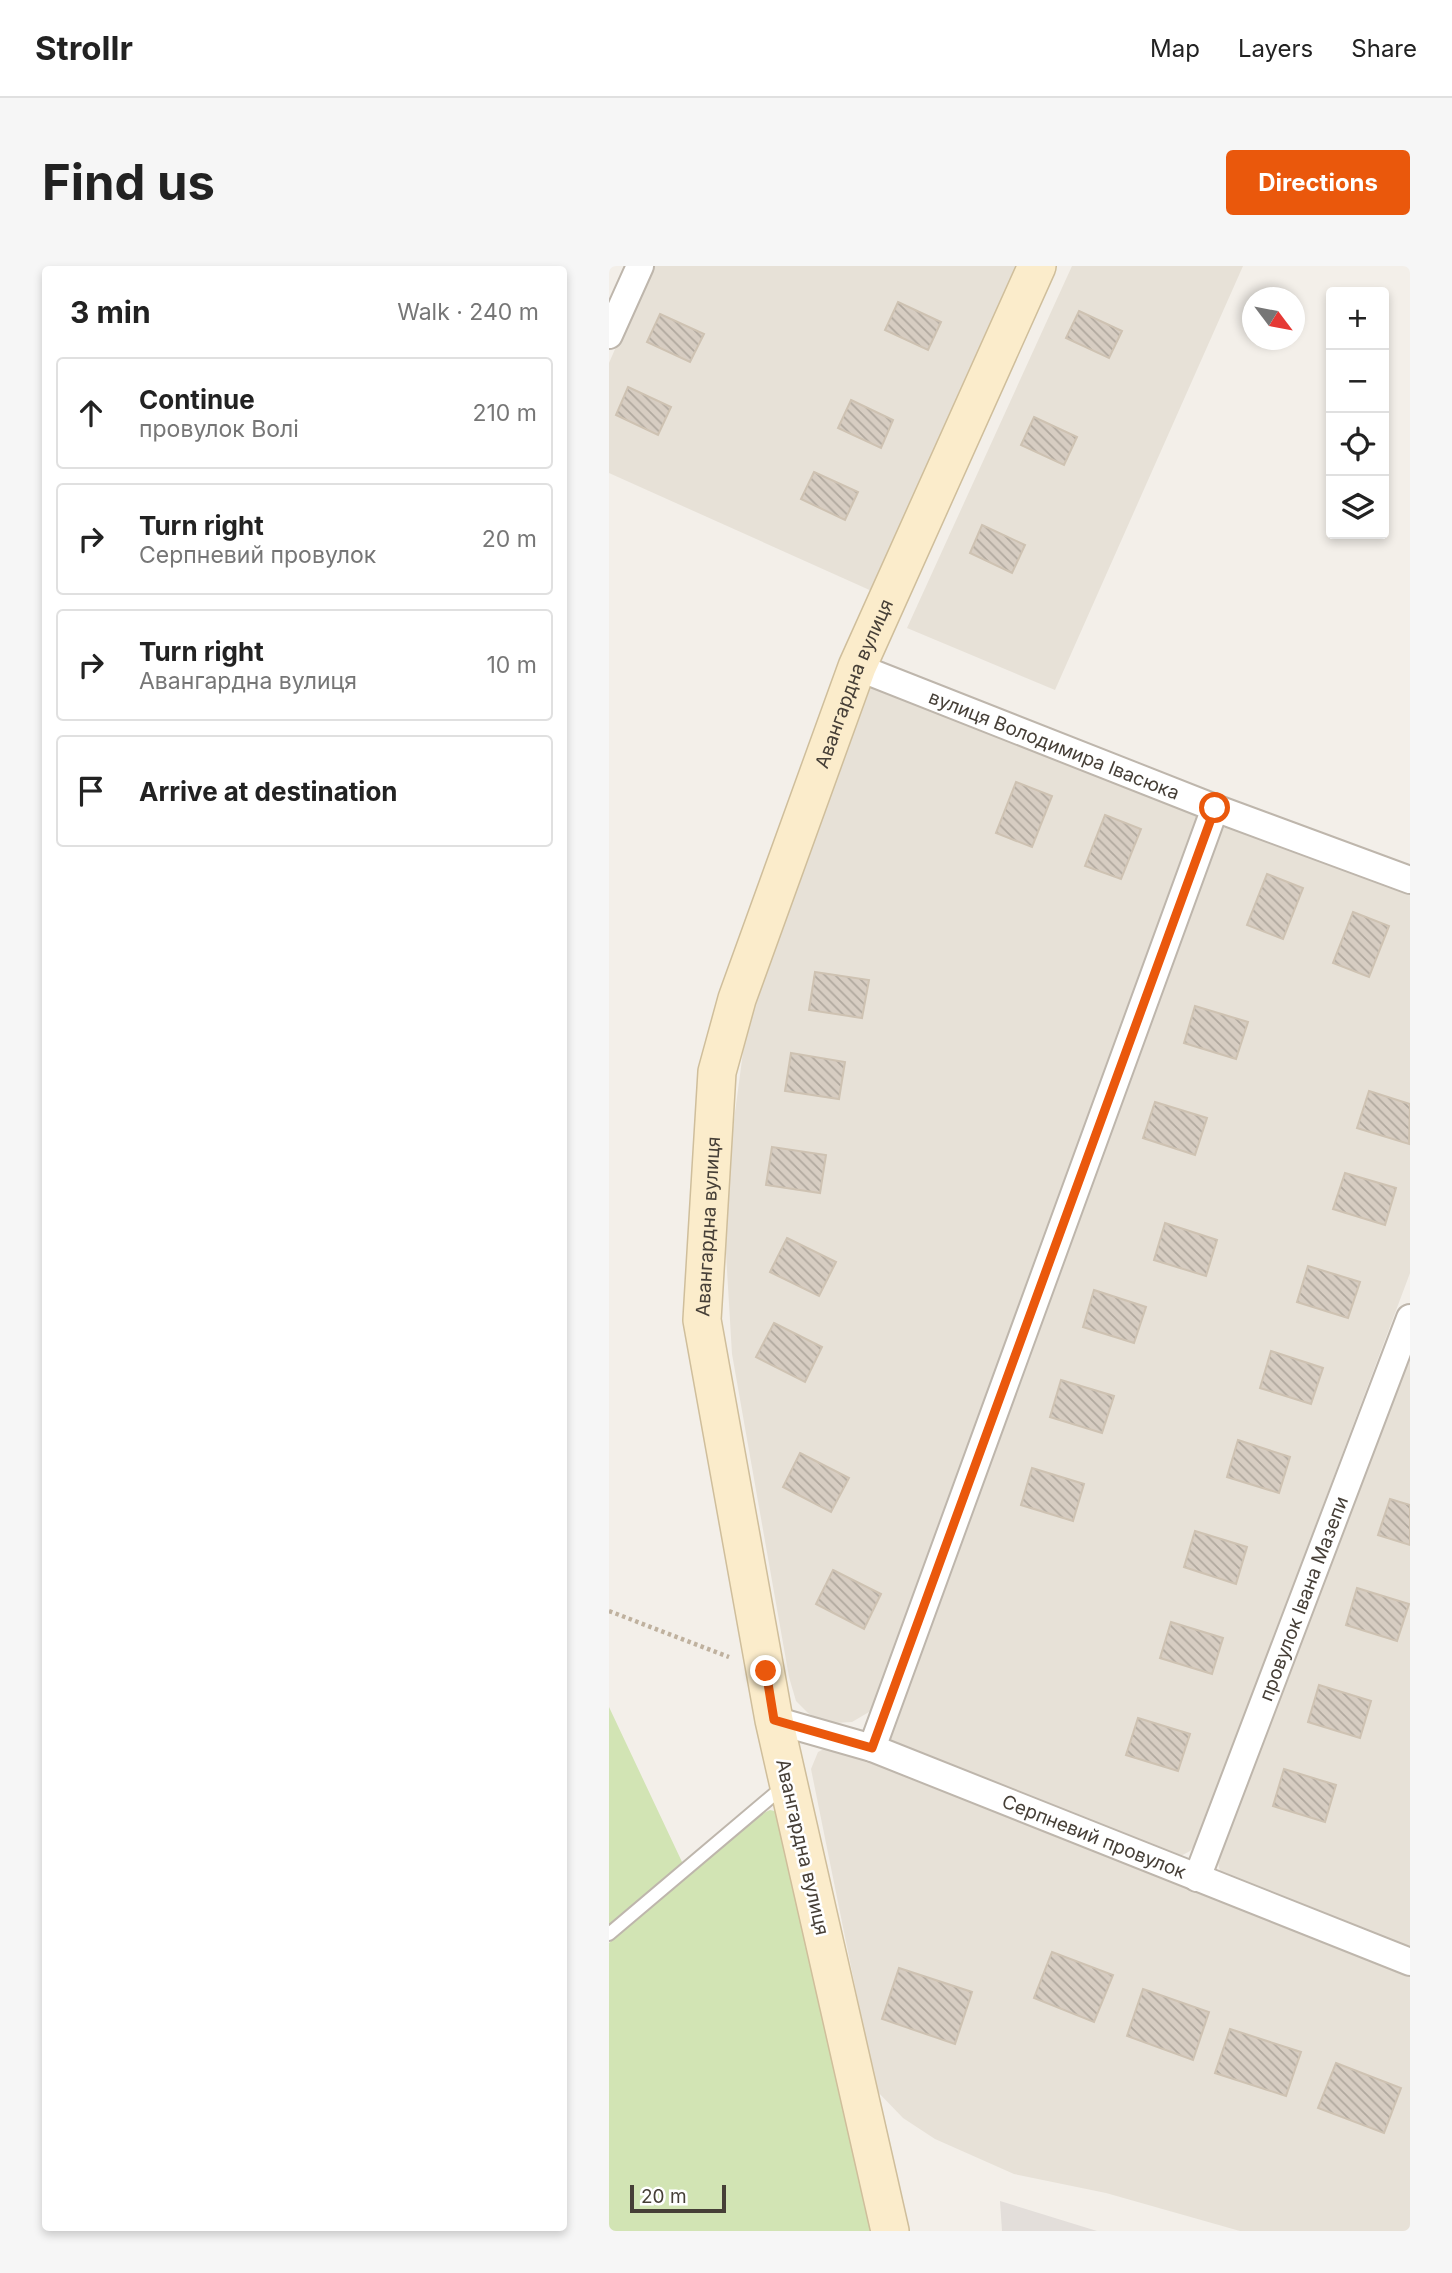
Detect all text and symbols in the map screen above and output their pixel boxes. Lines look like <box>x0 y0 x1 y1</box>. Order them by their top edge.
text: Strollr <box>35 28 133 68</box>
text: Map <box>1150 34 1200 63</box>
text: Layers <box>1238 34 1313 63</box>
text: Share <box>1351 34 1417 63</box>
button: Directions <box>1226 150 1410 215</box>
text: Find us <box>42 153 215 212</box>
north arrow <box>1242 287 1305 350</box>
map controls <box>1326 287 1389 539</box>
button: + <box>1326 287 1389 350</box>
text: 3 min <box>70 294 151 330</box>
text: Walk · 240 m <box>397 298 539 326</box>
button: − <box>1326 350 1389 413</box>
text: Continue <box>139 384 255 415</box>
icon: ahead <box>72 394 110 432</box>
text: 210 m <box>472 399 537 427</box>
button: locate <box>1326 413 1389 476</box>
text: провулок Волі <box>139 415 299 443</box>
button: layers <box>1326 476 1389 539</box>
text: Turn right <box>139 510 264 541</box>
icon: right <box>72 520 110 558</box>
text: 20 m <box>482 525 537 553</box>
text: Серпневий провулок <box>139 541 376 569</box>
street label: Авангардна вулиця <box>810 595 898 771</box>
text: Turn right <box>139 636 264 667</box>
icon: right <box>72 646 110 684</box>
text: 10 m <box>487 651 537 679</box>
text: Авангардна вулиця <box>139 667 357 695</box>
street label: вулиця Володимира Івасюка <box>925 685 1183 805</box>
icon: arrive <box>72 772 110 810</box>
text: Arrive at destination <box>139 776 398 807</box>
route start <box>1199 792 1230 823</box>
street label: Авангардна вулиця <box>691 1136 725 1317</box>
street label: провулок Івана Мазепи <box>1254 1493 1353 1704</box>
route end <box>750 1655 781 1686</box>
street label: Авангардна вулиця <box>771 1757 834 1937</box>
street label: Серпневий провулок <box>999 1790 1190 1884</box>
scale bar <box>630 2182 726 2214</box>
text: 20 m <box>641 2185 687 2208</box>

